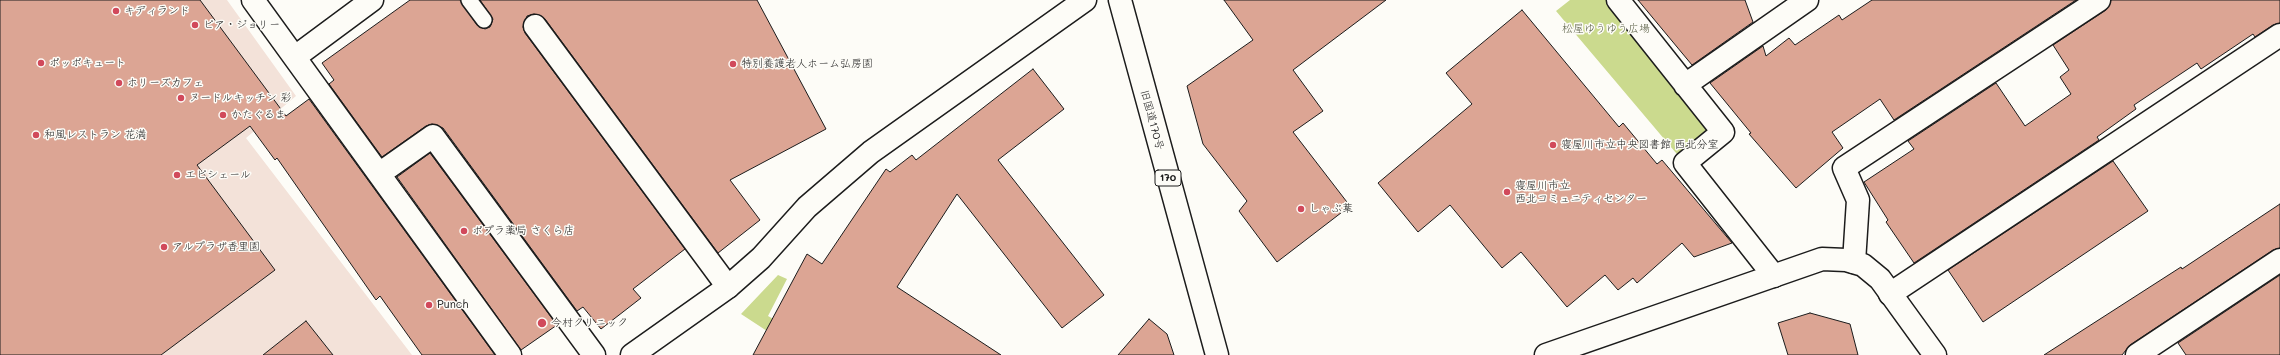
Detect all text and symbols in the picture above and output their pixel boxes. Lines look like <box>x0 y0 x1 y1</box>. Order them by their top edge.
place label: キディランド <box>124 4 190 18</box>
marker: キディランド <box>111 6 121 16</box>
place label: ピア・ジョリー <box>203 18 280 32</box>
marker: ピア・ジョリー <box>190 20 200 30</box>
park label: 松屋ゆうゆう広場 <box>1562 22 1650 36</box>
place label: ポッポキュート <box>49 56 126 70</box>
place label: 特別養護老人ホーム弘房園 <box>741 57 873 71</box>
marker: ポッポキュート <box>36 58 46 68</box>
marker: 特別養護老人ホーム弘房園 <box>728 59 738 69</box>
place label: ホリーズカフェ <box>127 76 204 90</box>
marker: ホリーズカフェ <box>114 78 124 88</box>
street label: 旧国道170号 <box>1138 88 1166 152</box>
place label: ヌードルキッチン 彩 <box>189 91 292 105</box>
marker: ヌードルキッチン 彩 <box>176 93 186 103</box>
place label: かたぐるま <box>231 108 286 122</box>
marker: かたぐるま <box>218 110 228 120</box>
place label: 和風レストラン 花満 <box>44 128 147 142</box>
marker: 和風レストラン 花満 <box>31 130 41 140</box>
place label: 寝屋川市立中央図書館 西北分室 <box>1561 138 1719 152</box>
marker: 寝屋川市立中央図書館 西北分室 <box>1548 140 1558 150</box>
place label: エピシェール <box>185 168 251 182</box>
marker: エピシェール <box>172 170 182 180</box>
road number: 170 <box>1155 170 1181 186</box>
place label: 寝屋川市立 西北コミュニティセンター <box>1515 179 1647 205</box>
marker: 寝屋川市立 西北コミュニティセンター <box>1502 187 1512 197</box>
place label: しゃぶ葉 <box>1309 202 1353 216</box>
marker: しゃぶ葉 <box>1296 204 1306 214</box>
place label: ポプラ薬局 さくら店 <box>472 224 575 238</box>
marker: ポプラ薬局 さくら店 <box>459 226 469 236</box>
place label: アルプラザ香里園 <box>172 240 260 254</box>
marker: アルプラザ香里園 <box>159 242 169 252</box>
place label: Punch <box>437 298 469 312</box>
marker: Punch <box>424 300 434 310</box>
place label: 今村クリニック <box>551 316 628 330</box>
marker: 今村クリニック <box>536 317 548 329</box>

